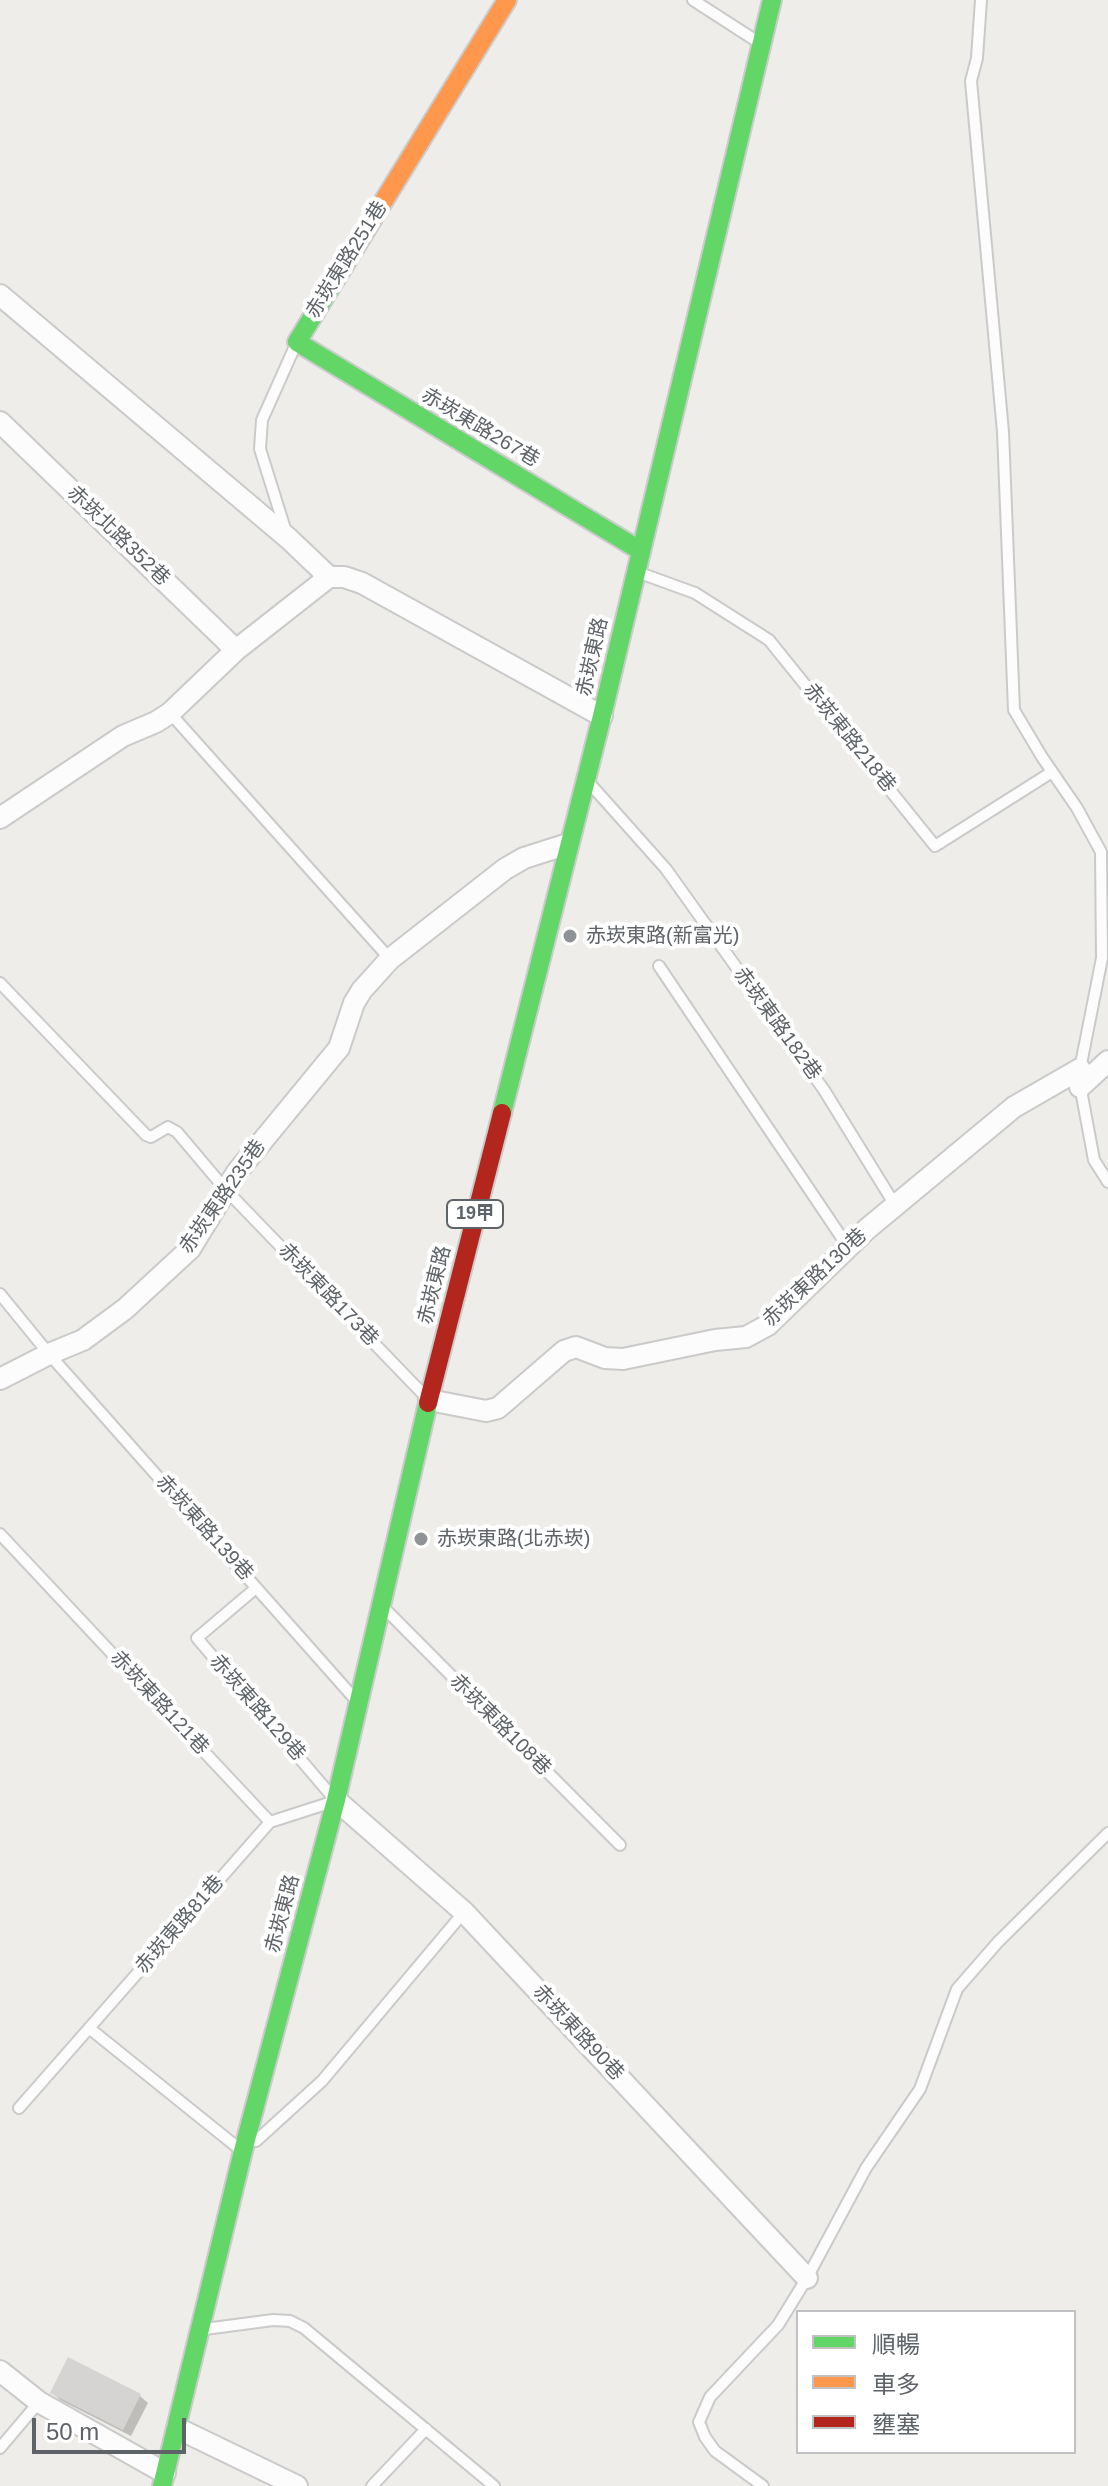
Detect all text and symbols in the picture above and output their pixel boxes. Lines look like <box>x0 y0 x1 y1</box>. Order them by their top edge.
street label: 赤崁東路251巷 <box>301 197 393 323</box>
street label: 赤崁東路267巷 <box>417 383 543 473</box>
street label: 赤崁北路352巷 <box>62 481 174 591</box>
street label: 赤崁東路 <box>572 615 614 699</box>
street label: 赤崁東路218巷 <box>798 679 900 797</box>
place label: 赤崁東路(新富光) <box>586 924 739 948</box>
marker: 赤崁東路(新富光) <box>561 927 579 945</box>
street label: 赤崁東路182巷 <box>728 963 826 1085</box>
street label: 赤崁東路235巷 <box>175 1135 271 1259</box>
road number: 19甲 <box>447 1200 503 1228</box>
street label: 赤崁東路130巷 <box>758 1224 872 1332</box>
street label: 赤崁東路173巷 <box>273 1239 383 1351</box>
street label: 赤崁東路 <box>414 1243 456 1327</box>
street label: 赤崁東路139巷 <box>150 1470 258 1586</box>
place label: 赤崁東路(北赤崁) <box>437 1527 590 1551</box>
marker: 赤崁東路(北赤崁) <box>412 1530 430 1548</box>
street label: 赤崁東路121巷 <box>105 1646 213 1760</box>
street label: 赤崁東路129巷 <box>204 1650 310 1766</box>
street label: 赤崁東路108巷 <box>444 1669 556 1781</box>
street label: 赤崁東路81巷 <box>131 1871 229 1979</box>
street label: 赤崁東路 <box>261 1872 305 1956</box>
street label: 赤崁東路90巷 <box>528 1980 628 2086</box>
legend <box>796 2310 1076 2454</box>
text: 順暢 <box>872 2331 920 2358</box>
text: 車多 <box>872 2371 920 2398</box>
scale bar <box>36 2402 190 2452</box>
text: 壅塞 <box>872 2411 920 2438</box>
text: 50 m <box>46 2418 99 2445</box>

